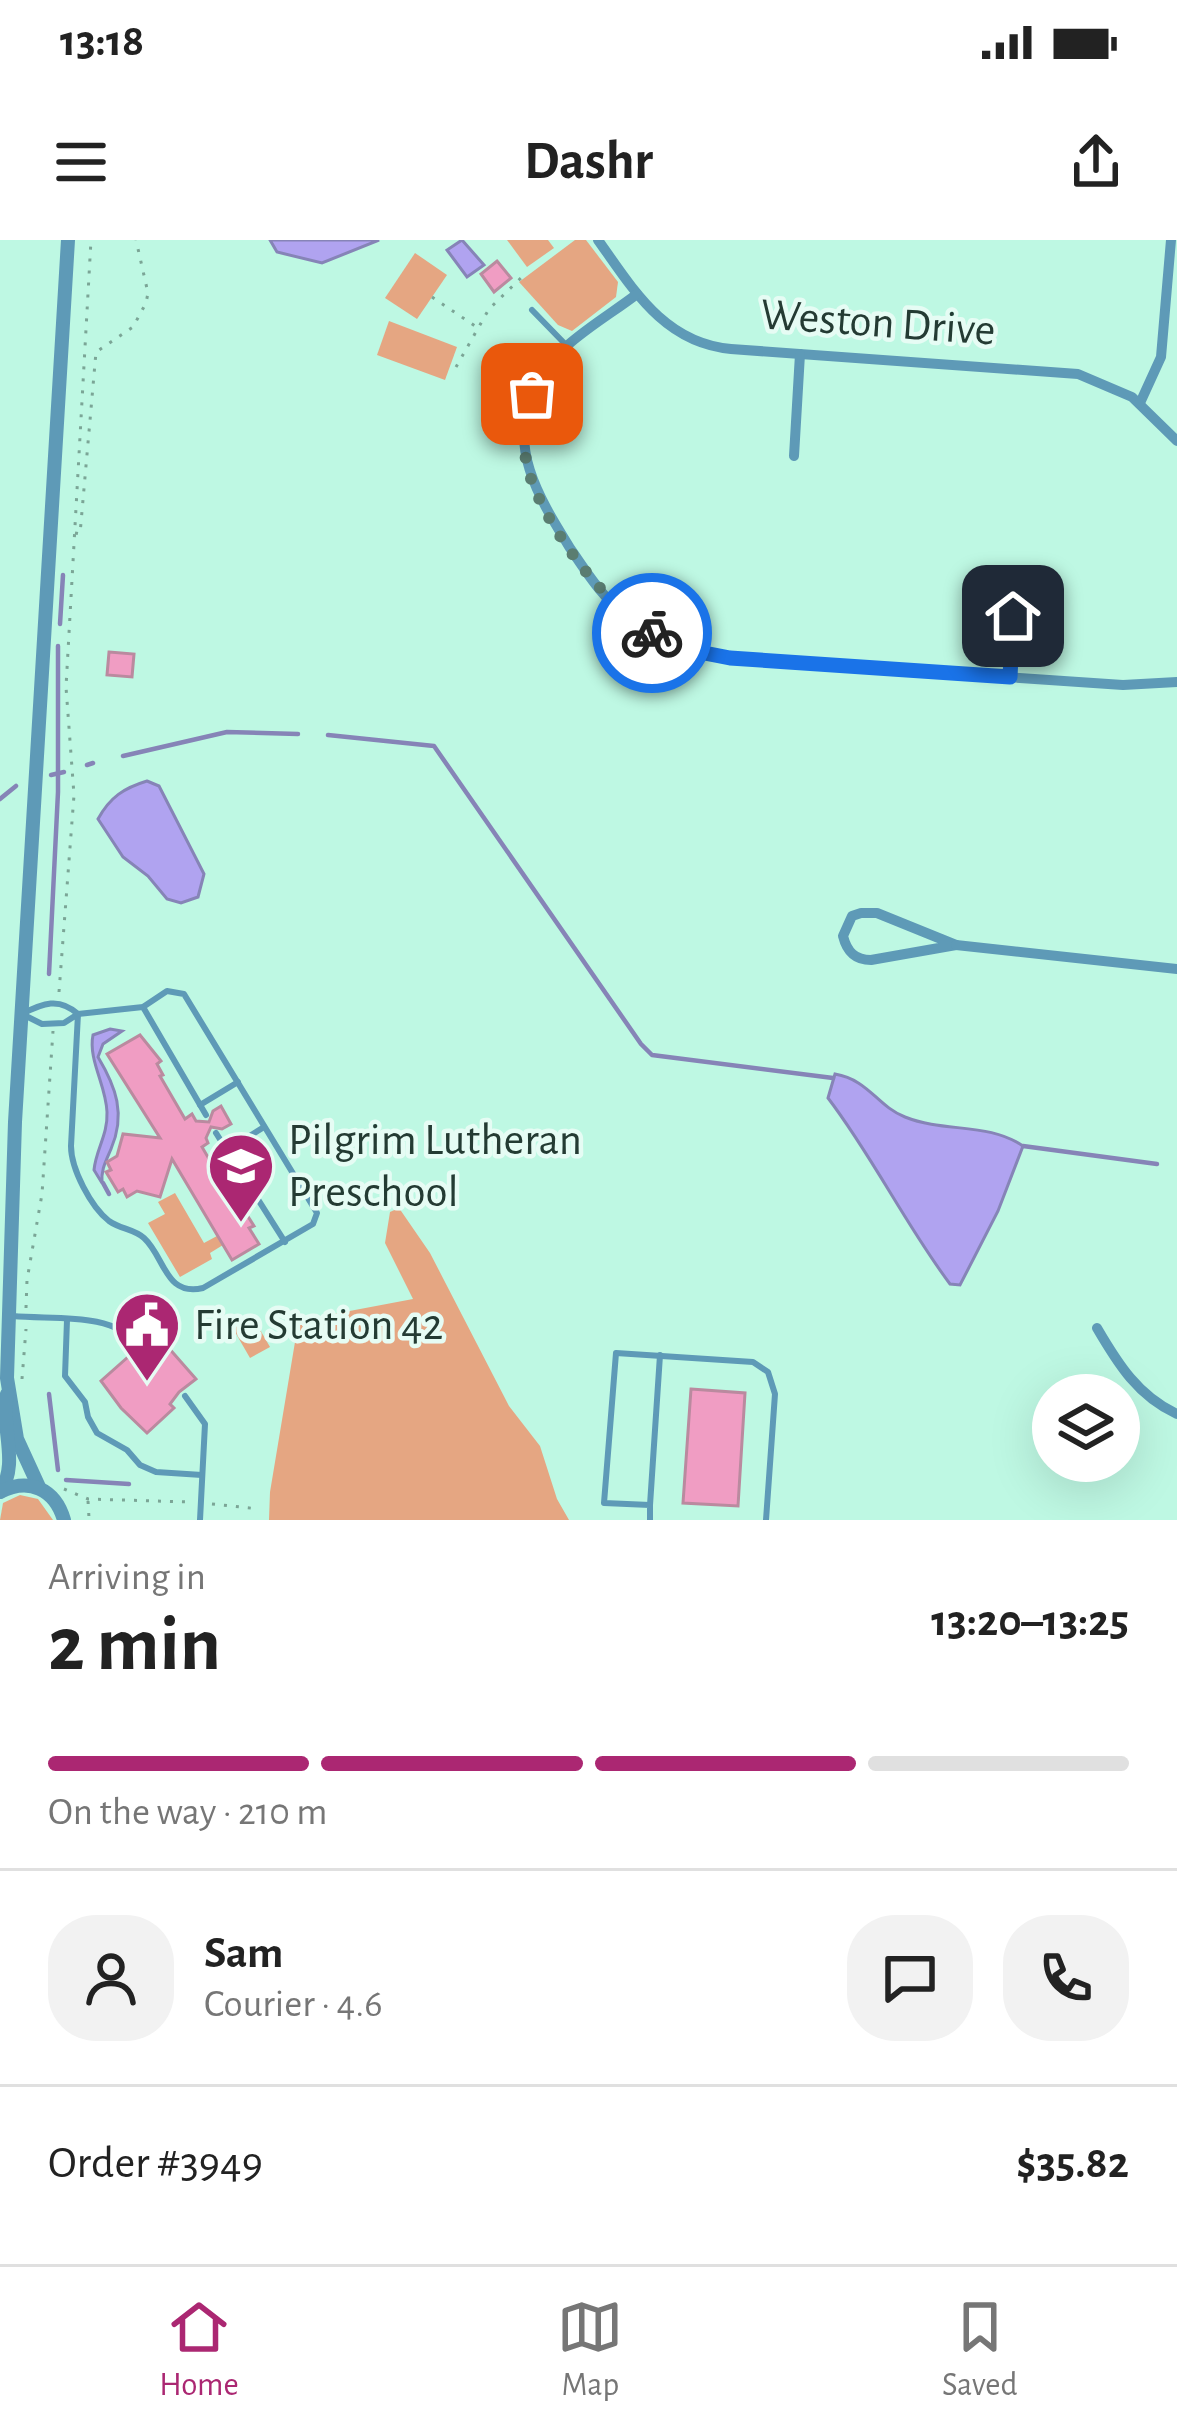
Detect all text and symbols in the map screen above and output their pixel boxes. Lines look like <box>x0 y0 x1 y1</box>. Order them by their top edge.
text: 13:18 <box>60 19 144 64</box>
icon: menu <box>48 129 114 195</box>
icon: share <box>1063 129 1129 195</box>
text: Dashr <box>524 135 653 189</box>
street label: Weston Drive <box>759 292 997 354</box>
pin <box>481 343 583 445</box>
icon: bag <box>499 361 565 427</box>
pin <box>962 565 1064 667</box>
courier <box>592 573 712 693</box>
icon: home <box>980 583 1046 649</box>
icon: bike <box>619 600 685 666</box>
place label: Pilgrim Lutheran Preschool <box>288 1118 582 1215</box>
school or university icon: Pilgrim Lutheran Preschool <box>206 1131 276 1225</box>
public building icon: Fire Station 42 <box>112 1290 182 1384</box>
place label: Fire Station 42 <box>194 1303 443 1348</box>
map controls <box>1032 1374 1140 1482</box>
button: layers <box>1032 1374 1140 1482</box>
text: Arriving in <box>48 1558 206 1597</box>
text: 13:20–13:25 <box>931 1599 1129 1644</box>
text: 2 min <box>48 1607 221 1685</box>
text: On the way · 210 m <box>48 1793 327 1832</box>
button: person <box>48 1915 174 2041</box>
button: chat <box>847 1915 973 2041</box>
button: phone <box>1003 1915 1129 2041</box>
text: Sam <box>204 1931 283 1976</box>
text: Courier · 4.6 <box>204 1985 383 2024</box>
text: Order #3949 <box>48 2141 263 2186</box>
text: $35.82 <box>1016 2141 1129 2186</box>
tab: Home <box>159 2294 239 2406</box>
tab: Map <box>557 2294 623 2406</box>
tab: Saved <box>942 2294 1018 2406</box>

